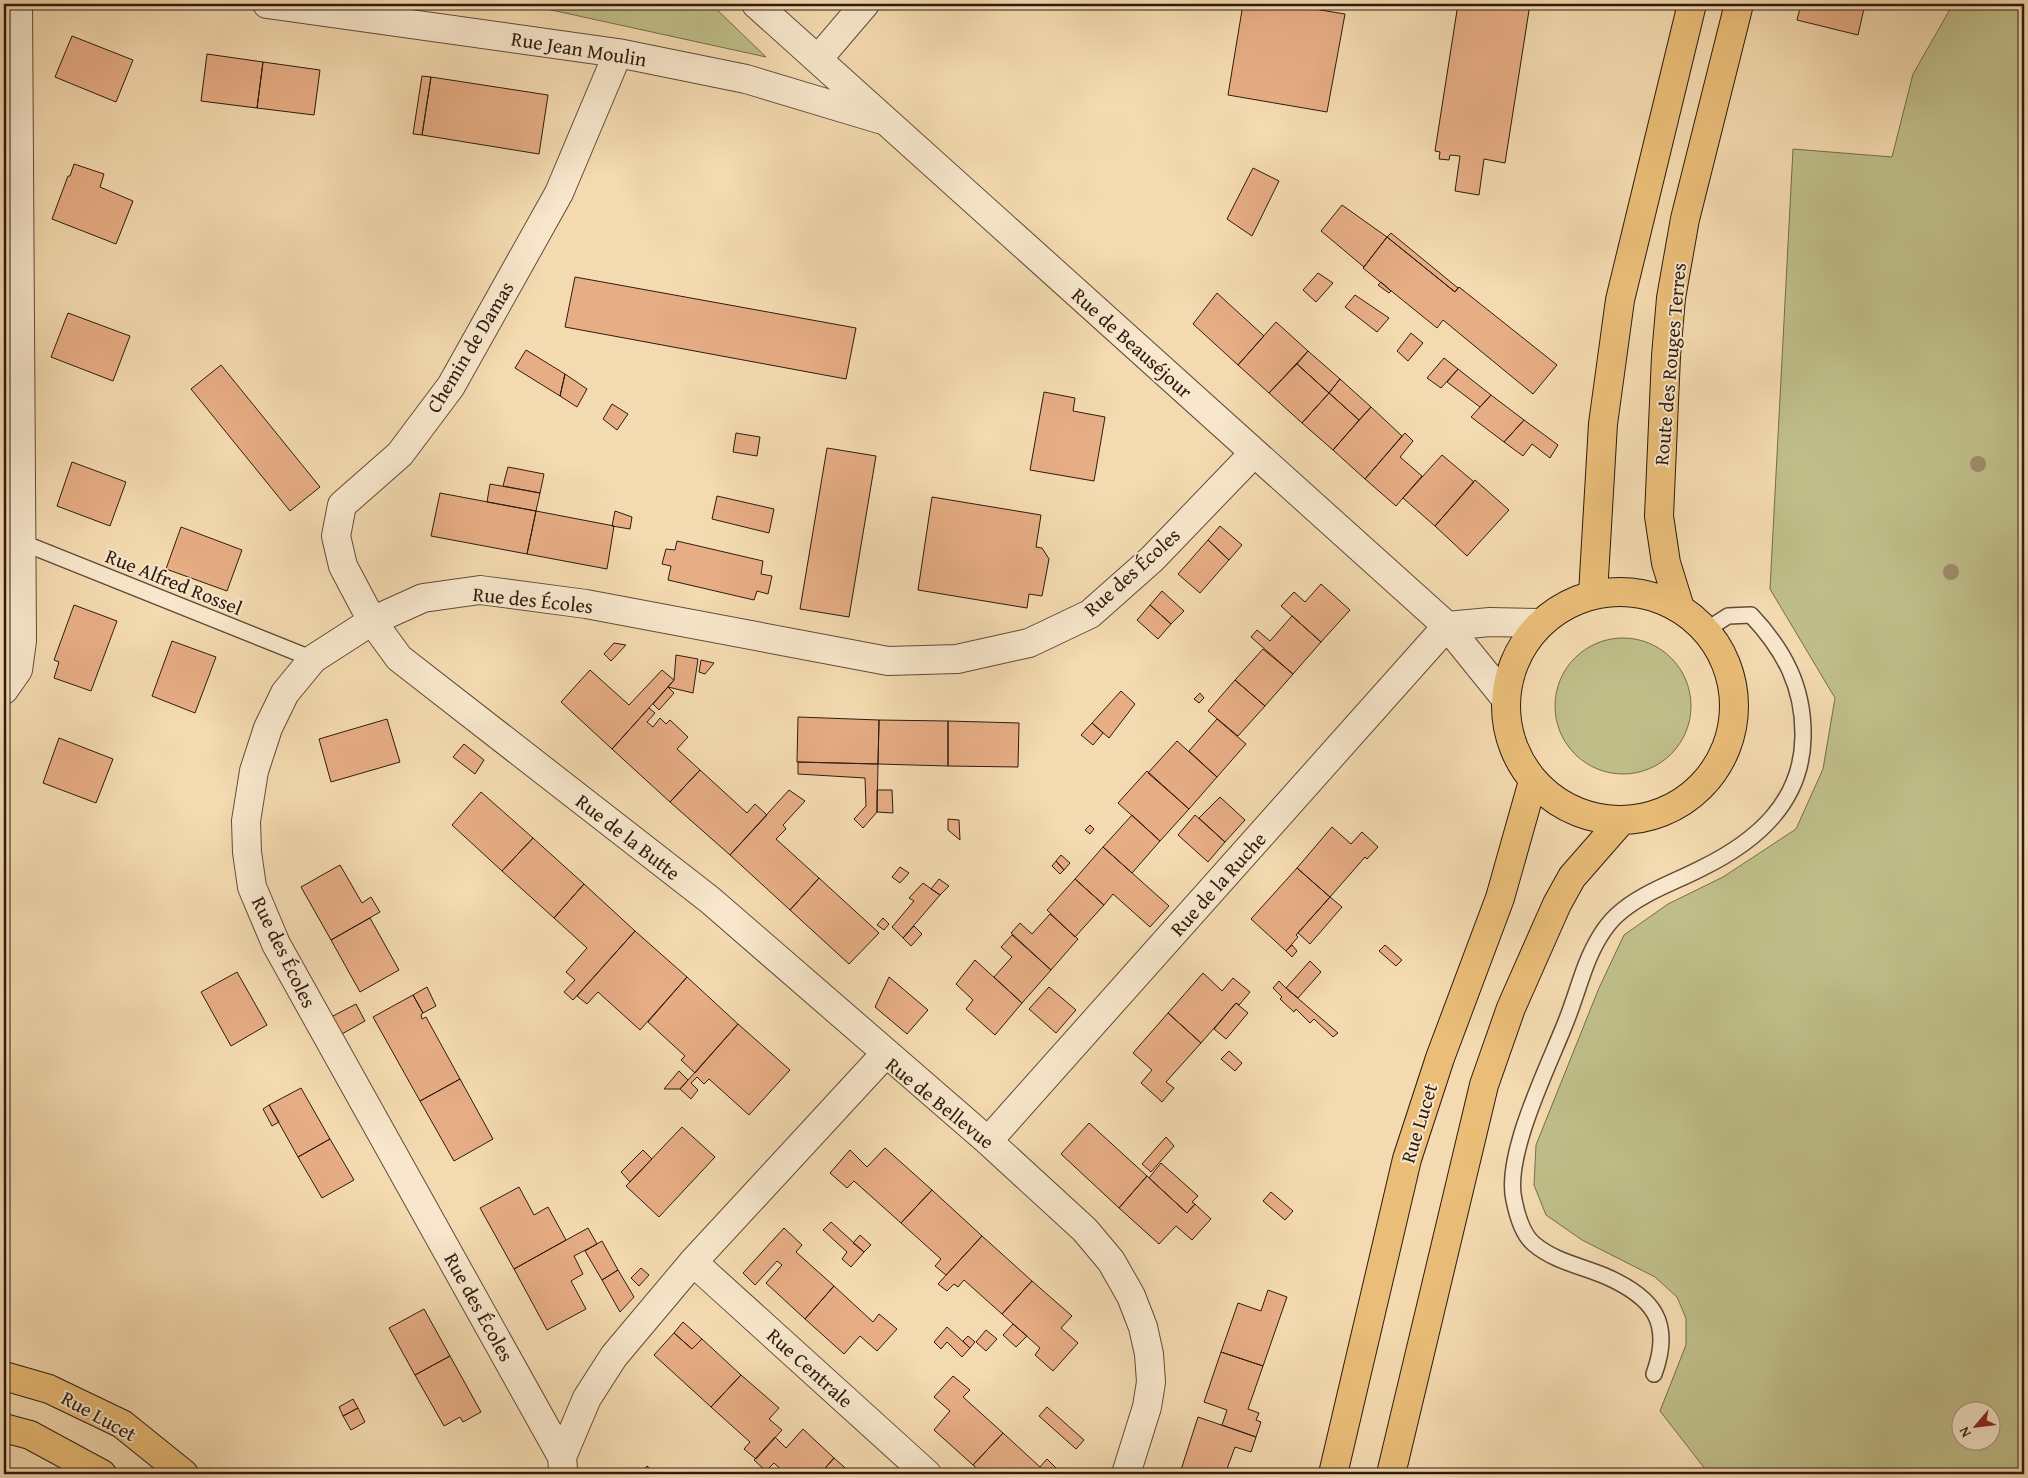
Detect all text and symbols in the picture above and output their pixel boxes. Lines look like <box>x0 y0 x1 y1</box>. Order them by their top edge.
street label: Rue Jean Moulin <box>509 23 649 74</box>
street label: Route des Rouges Terres <box>1646 261 1693 467</box>
street label: Chemin de Damas <box>419 275 520 418</box>
street label: Rue de Beauséjour <box>1066 280 1199 405</box>
street label: Rue des Écoles <box>1077 520 1186 623</box>
street label: Rue Alfred Rossel <box>101 541 247 622</box>
street label: Rue des Écoles <box>472 579 595 620</box>
street label: Rue de la Butte <box>570 786 687 887</box>
street label: Rue de la Ruche <box>1163 825 1272 942</box>
street label: Rue des Écoles <box>245 891 324 1012</box>
street label: Rue de Bellevue <box>880 1050 1001 1155</box>
street label: Rue Lucet <box>1393 1079 1444 1166</box>
street label: Rue des Écoles <box>438 1247 521 1367</box>
street label: Rue Centrale <box>761 1321 860 1414</box>
street label: Rue Lucet <box>56 1383 142 1448</box>
north arrow <box>1950 1400 2000 1450</box>
text: N <box>1953 1423 1976 1441</box>

